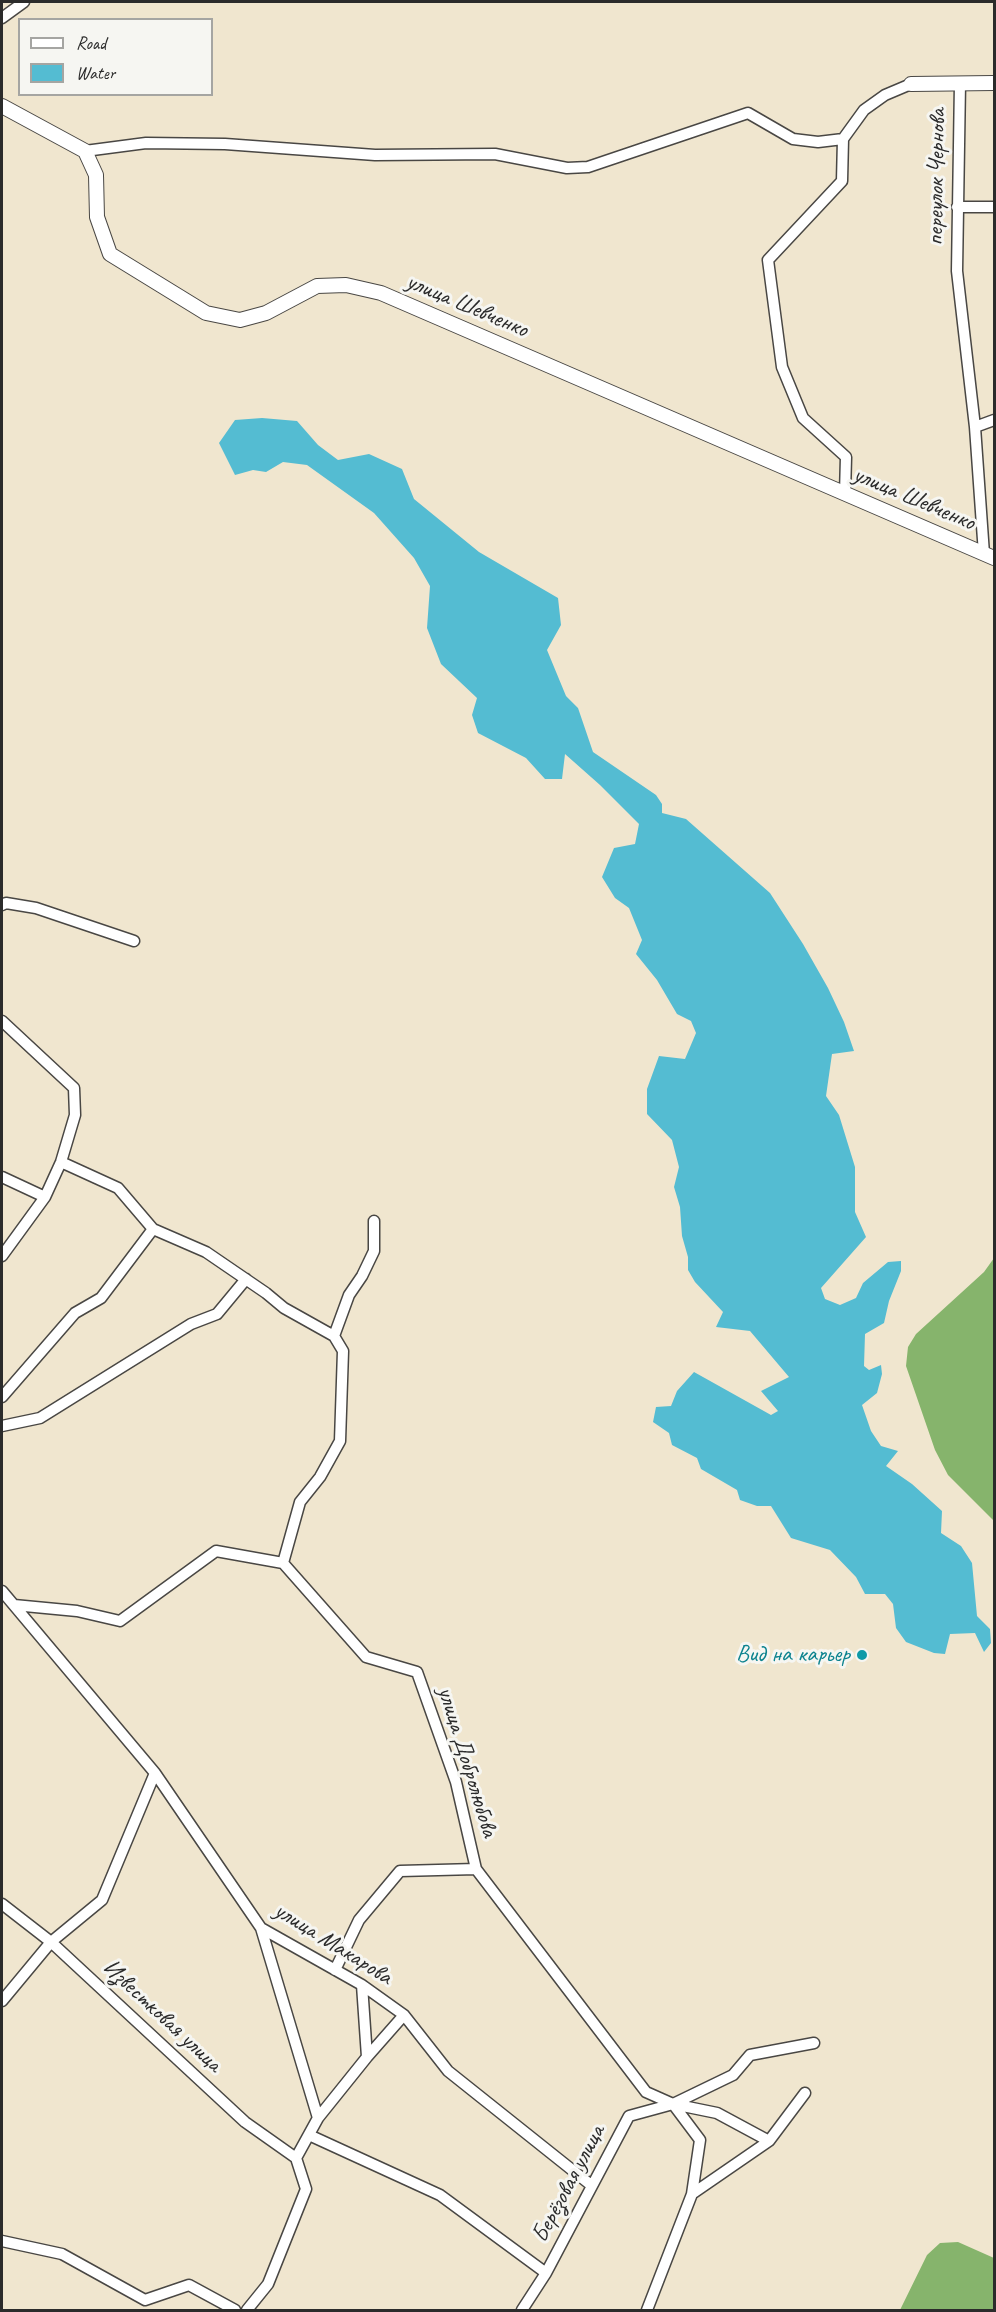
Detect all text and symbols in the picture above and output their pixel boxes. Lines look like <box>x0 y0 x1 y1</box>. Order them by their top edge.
legend <box>18 18 213 96</box>
text: Road <box>76 32 106 54</box>
text: Water <box>76 62 115 84</box>
street label: переулок Чернова <box>921 108 953 246</box>
street label: улица Шевченко <box>402 267 532 345</box>
street label: улица Шевченко <box>849 460 979 538</box>
place label: Вид на карьер <box>736 1641 850 1669</box>
marker: Вид на карьер <box>855 1648 869 1662</box>
street label: улица Добролюбова <box>430 1683 504 1841</box>
street label: улица Макарова <box>269 1896 397 1992</box>
street label: Известковая улица <box>96 1953 228 2079</box>
street label: Берёзовая улица <box>526 2120 612 2248</box>

